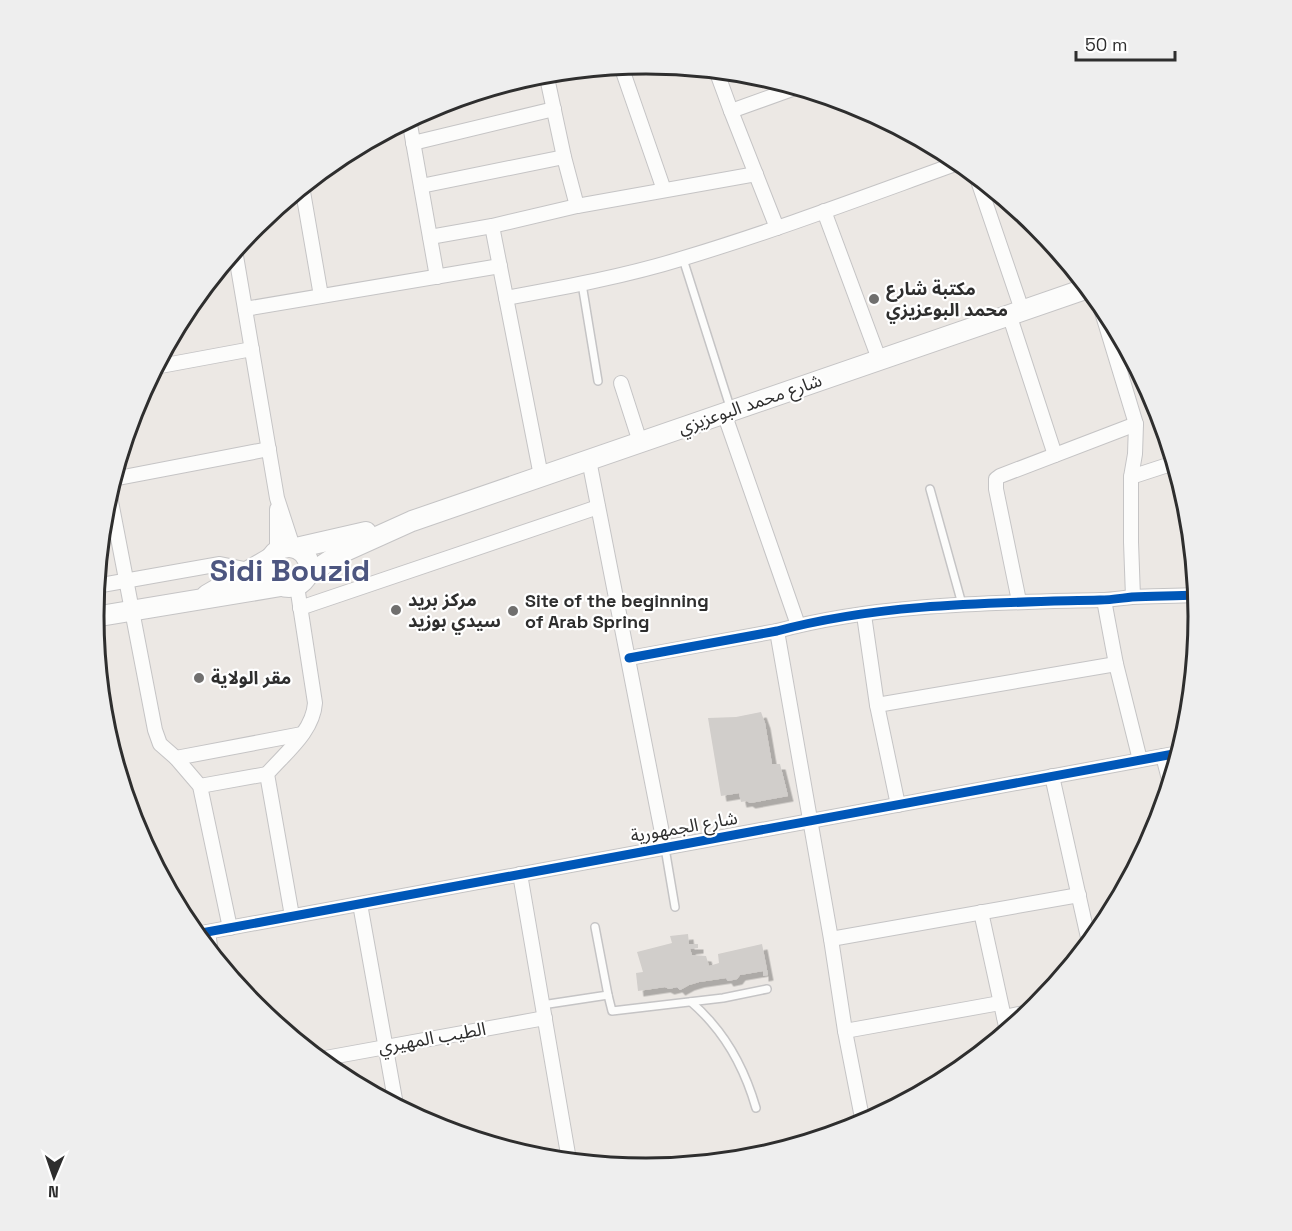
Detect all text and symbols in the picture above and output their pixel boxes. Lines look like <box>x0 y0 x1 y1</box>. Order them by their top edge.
scale bar <box>1076 24 1175 62</box>
text: 50 m <box>1085 33 1127 56</box>
place label: مكتبة شارع محمد البوعزيزي <box>886 277 1008 324</box>
marker: مكتبة شارع محمد البوعزيزي <box>867 292 881 306</box>
street label: شارع محمد البوعزيزي <box>675 368 826 442</box>
district label: Sidi Bouzid <box>210 551 370 590</box>
place label: مركز بريد سيدي بوزيد <box>408 588 501 635</box>
place label: Site of the beginning of Arab Spring <box>525 589 709 633</box>
marker: مركز بريد سيدي بوزيد <box>389 603 403 617</box>
marker: Site of the beginning of Arab Spring <box>506 604 520 618</box>
place label: مقر الولاية <box>211 666 291 689</box>
marker: مقر الولاية <box>192 671 206 685</box>
street label: شارع الجمهورية <box>629 806 740 850</box>
street label: الطيب المهيري <box>376 1017 488 1060</box>
north arrow <box>24 1147 84 1207</box>
text: N <box>48 1181 59 1202</box>

